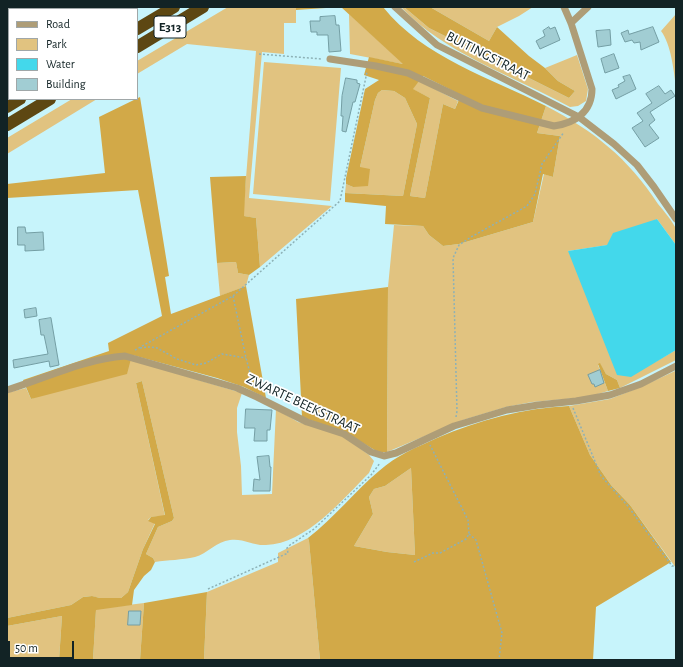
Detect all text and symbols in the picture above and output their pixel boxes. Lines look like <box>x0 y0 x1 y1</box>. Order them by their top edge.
legend <box>8 8 138 100</box>
road number: E313 <box>154 16 186 38</box>
text: Road <box>46 18 70 30</box>
street label: BUITINGSTRAAT <box>443 28 533 84</box>
text: Park <box>46 38 67 50</box>
text: Water <box>46 58 75 70</box>
text: Building <box>46 78 86 90</box>
street label: ZWARTE BEEKSTRAAT <box>244 370 362 438</box>
scale bar <box>10 633 76 659</box>
text: 50 m <box>15 642 38 654</box>

